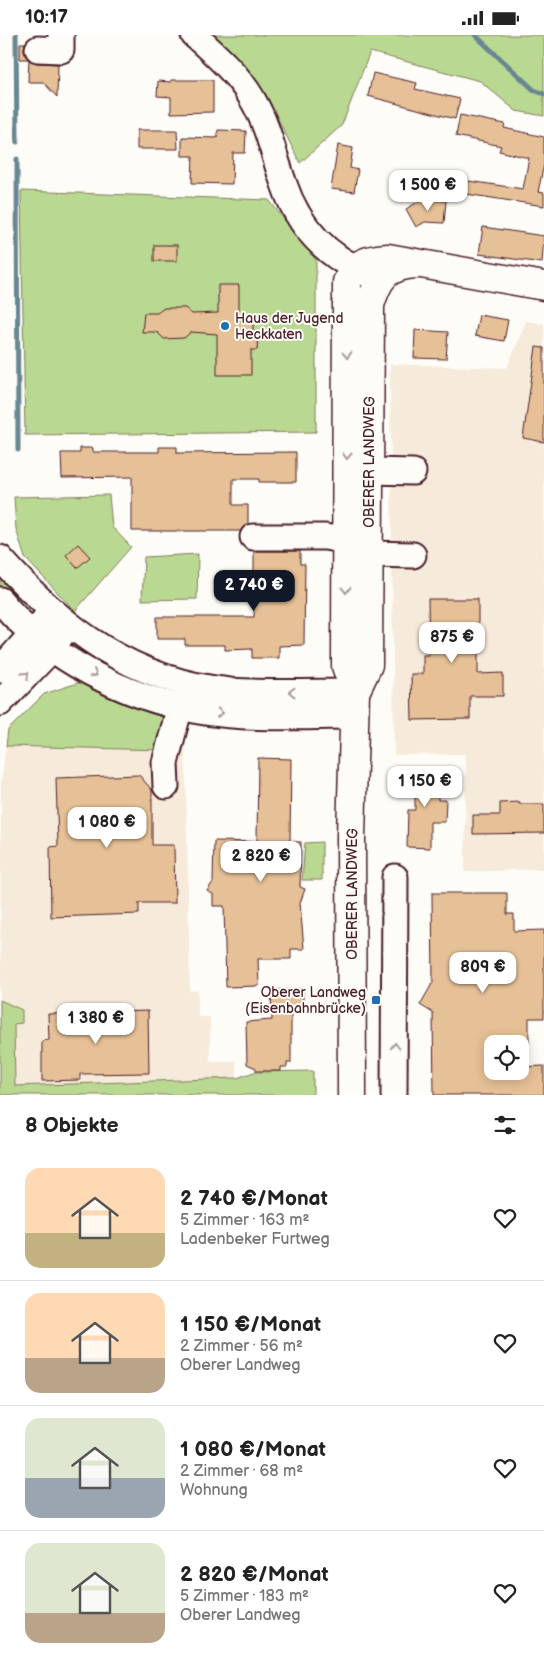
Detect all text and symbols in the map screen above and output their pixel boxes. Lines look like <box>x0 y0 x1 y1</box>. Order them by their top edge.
text: 10:17 <box>25 6 68 29</box>
pin: 1 500 € <box>382 169 474 212</box>
text: 1 500 € <box>400 176 456 195</box>
place label: Haus der Jugend Heckkaten <box>235 310 344 343</box>
marker: Haus der Jugend Heckkaten <box>219 320 231 332</box>
one-way arrow <box>342 351 352 359</box>
street label: OBERER LANDWEG <box>361 396 378 528</box>
one-way arrow <box>342 452 352 460</box>
pin: 2 740 € <box>208 569 300 612</box>
text: 2 740 € <box>225 576 283 595</box>
one-way arrow <box>341 586 351 594</box>
pin: 875 € <box>417 621 487 664</box>
text: 875 € <box>430 628 474 647</box>
one-way arrow <box>88 668 97 678</box>
one-way arrow <box>20 672 29 681</box>
one-way arrow <box>288 687 296 697</box>
one-way arrow <box>216 708 224 719</box>
pin: 1 150 € <box>379 765 471 808</box>
text: 1 150 € <box>398 772 452 791</box>
pin: 1 080 € <box>61 807 153 849</box>
text: 1 080 € <box>79 813 136 832</box>
street label: OBERER LANDWEG <box>344 828 361 960</box>
pin: 2 820 € <box>215 841 307 883</box>
text: 2 820 € <box>231 847 291 866</box>
pin: 809 € <box>448 951 518 994</box>
text: 809 € <box>460 958 506 977</box>
place label: Oberer Landweg (Eisenbahnbrücke) <box>245 984 366 1017</box>
marker: Oberer Landweg (Eisenbahnbrücke) <box>370 994 382 1006</box>
pin: 1 380 € <box>50 1003 142 1045</box>
text: 1 380 € <box>68 1009 124 1028</box>
map controls <box>484 1035 529 1080</box>
button: locate <box>484 1035 529 1080</box>
one-way arrow <box>390 1042 400 1050</box>
icon: filters <box>491 1111 519 1139</box>
text: 8 Objekte <box>25 1113 119 1138</box>
text: 2 740 €/Monat <box>180 1186 328 1211</box>
icon: home <box>65 1188 125 1248</box>
icon: heart <box>491 1204 519 1232</box>
text: 5 Zimmer · 163 m² <box>180 1211 309 1230</box>
text: Ladenbeker Furtweg <box>180 1230 330 1249</box>
text: 1 150 €/Monat <box>180 1312 321 1337</box>
icon: home <box>65 1313 125 1373</box>
icon: heart <box>491 1329 519 1357</box>
text: 2 Zimmer · 56 m² <box>180 1337 303 1356</box>
text: Oberer Landweg <box>180 1356 300 1375</box>
text: 1 080 €/Monat <box>180 1437 326 1462</box>
icon: home <box>65 1438 125 1498</box>
icon: heart <box>491 1454 519 1482</box>
text: 2 Zimmer · 68 m² <box>180 1462 303 1481</box>
text: Wohnung <box>180 1481 248 1500</box>
text: 2 820 €/Monat <box>180 1562 329 1587</box>
icon: home <box>65 1563 125 1623</box>
icon: heart <box>491 1579 519 1607</box>
text: 5 Zimmer · 183 m² <box>180 1587 309 1606</box>
text: Oberer Landweg <box>180 1606 300 1625</box>

